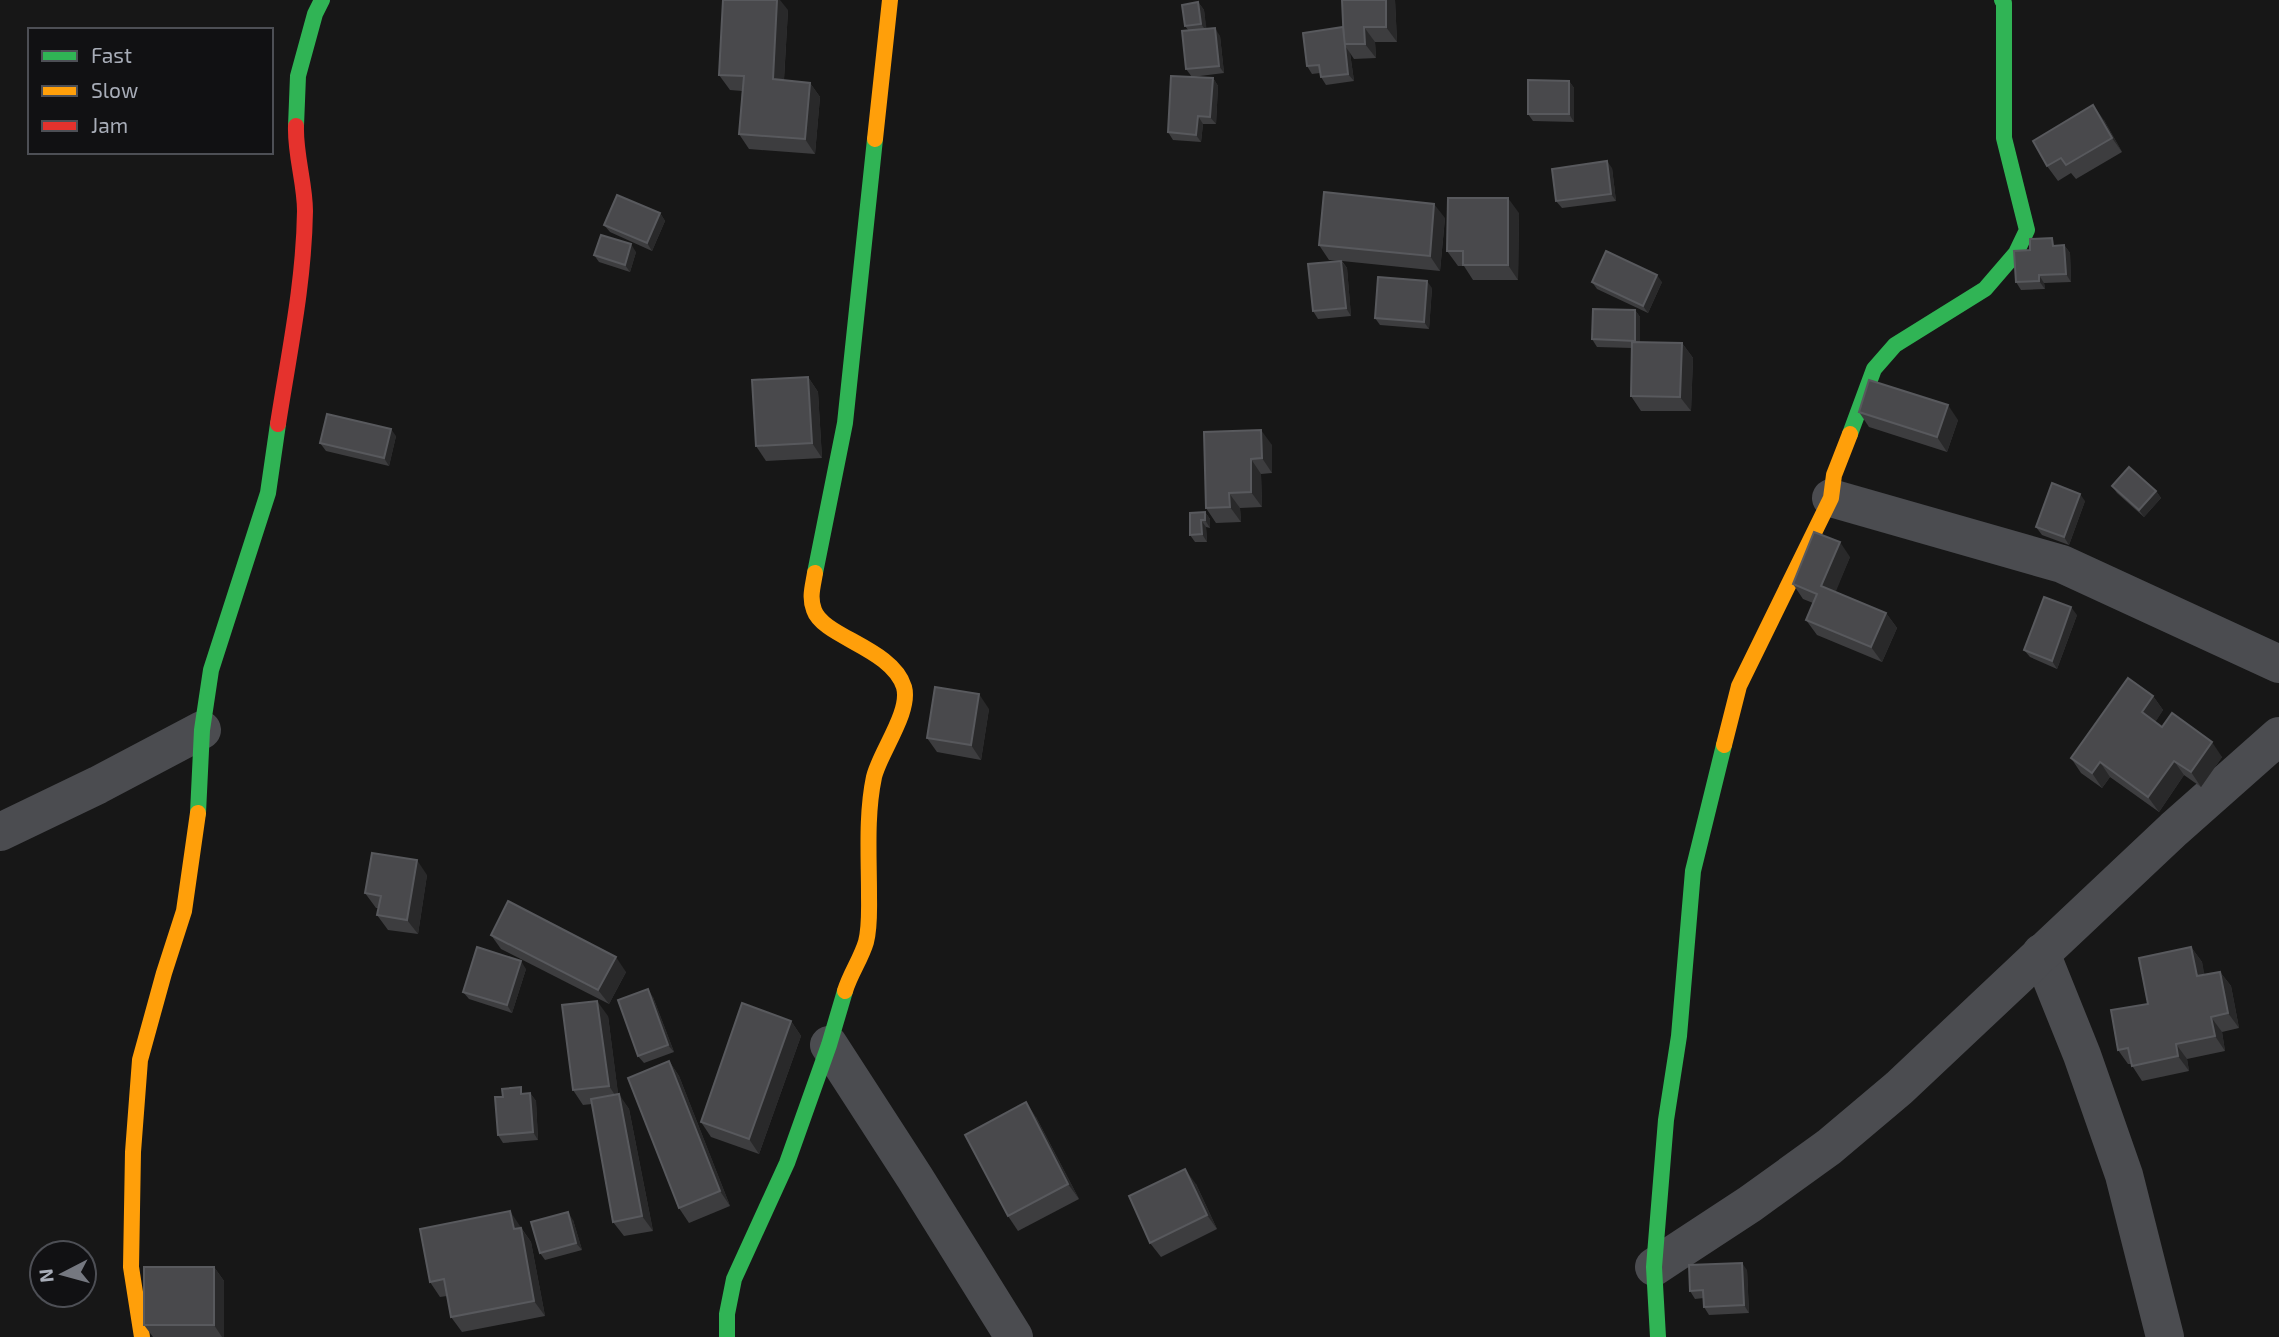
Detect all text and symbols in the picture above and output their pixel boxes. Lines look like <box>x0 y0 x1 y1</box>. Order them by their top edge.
legend <box>28 28 273 154</box>
text: Fast <box>91 42 132 67</box>
text: Slow <box>91 77 138 102</box>
text: Jam <box>91 112 128 137</box>
north arrow <box>28 1239 98 1309</box>
text: N <box>33 1268 58 1284</box>

